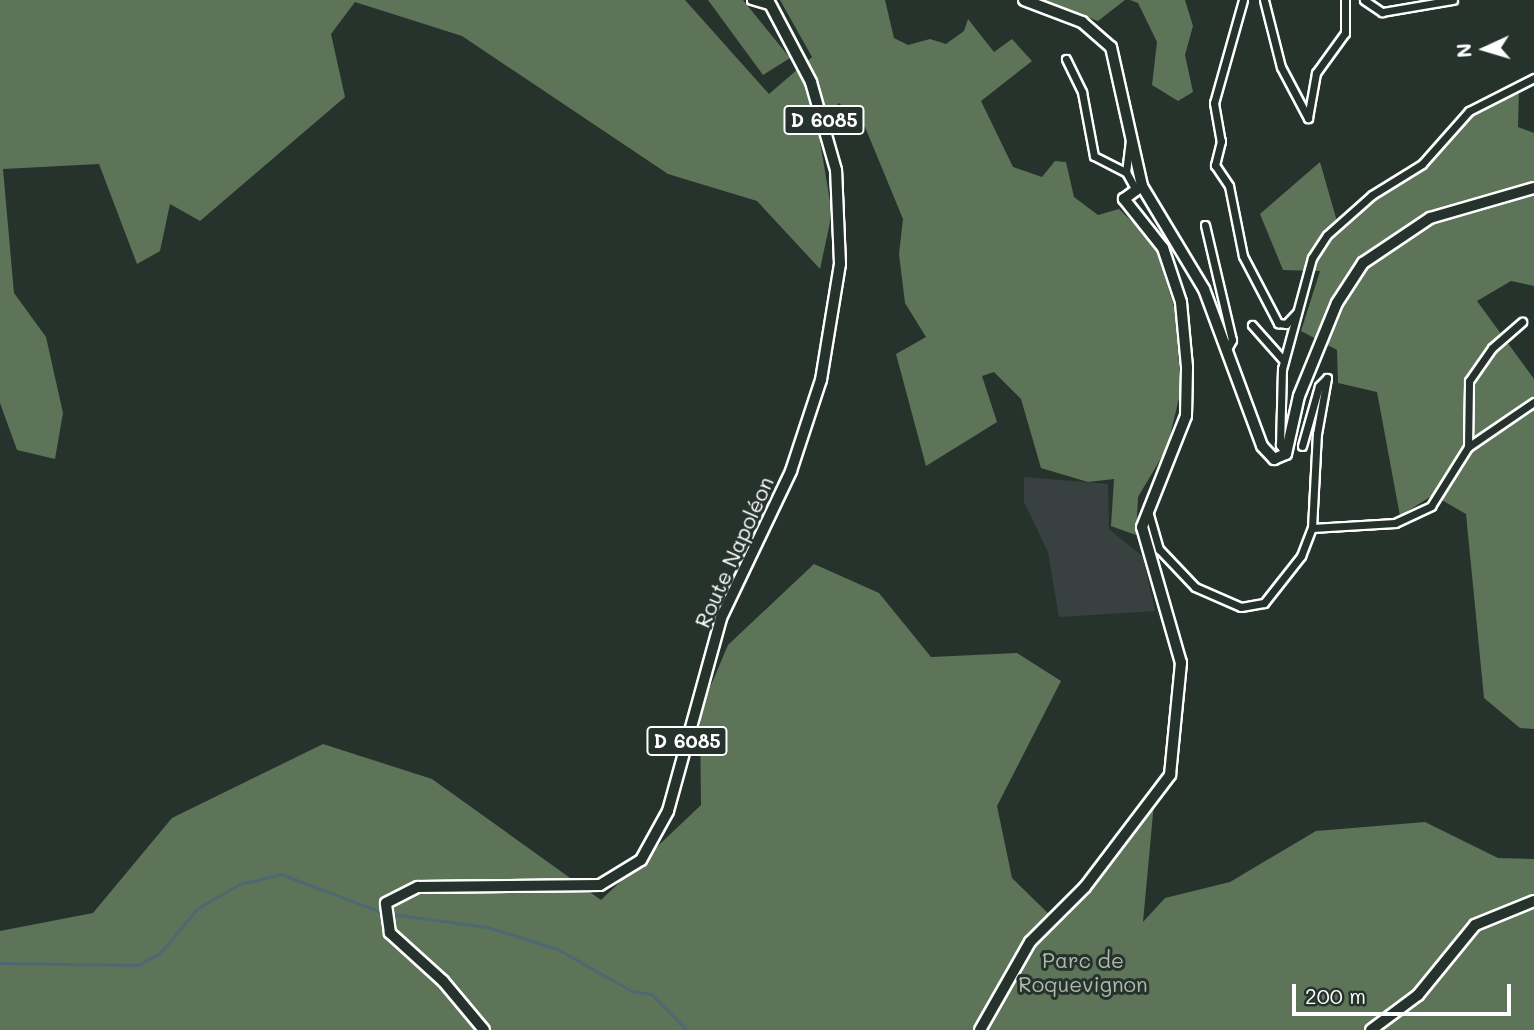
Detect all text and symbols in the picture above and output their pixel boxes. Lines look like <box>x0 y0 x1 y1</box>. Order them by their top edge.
north arrow <box>1450 14 1520 84</box>
text: N <box>1451 42 1477 59</box>
road number: D 6085 <box>782 104 866 136</box>
street label: Route Napoléon <box>689 473 779 631</box>
road number: D 6085 <box>645 726 729 756</box>
park label: Parc de Roquevignon <box>1018 947 1148 997</box>
scale bar <box>1296 970 1515 1014</box>
text: 200 m <box>1305 982 1366 1009</box>

